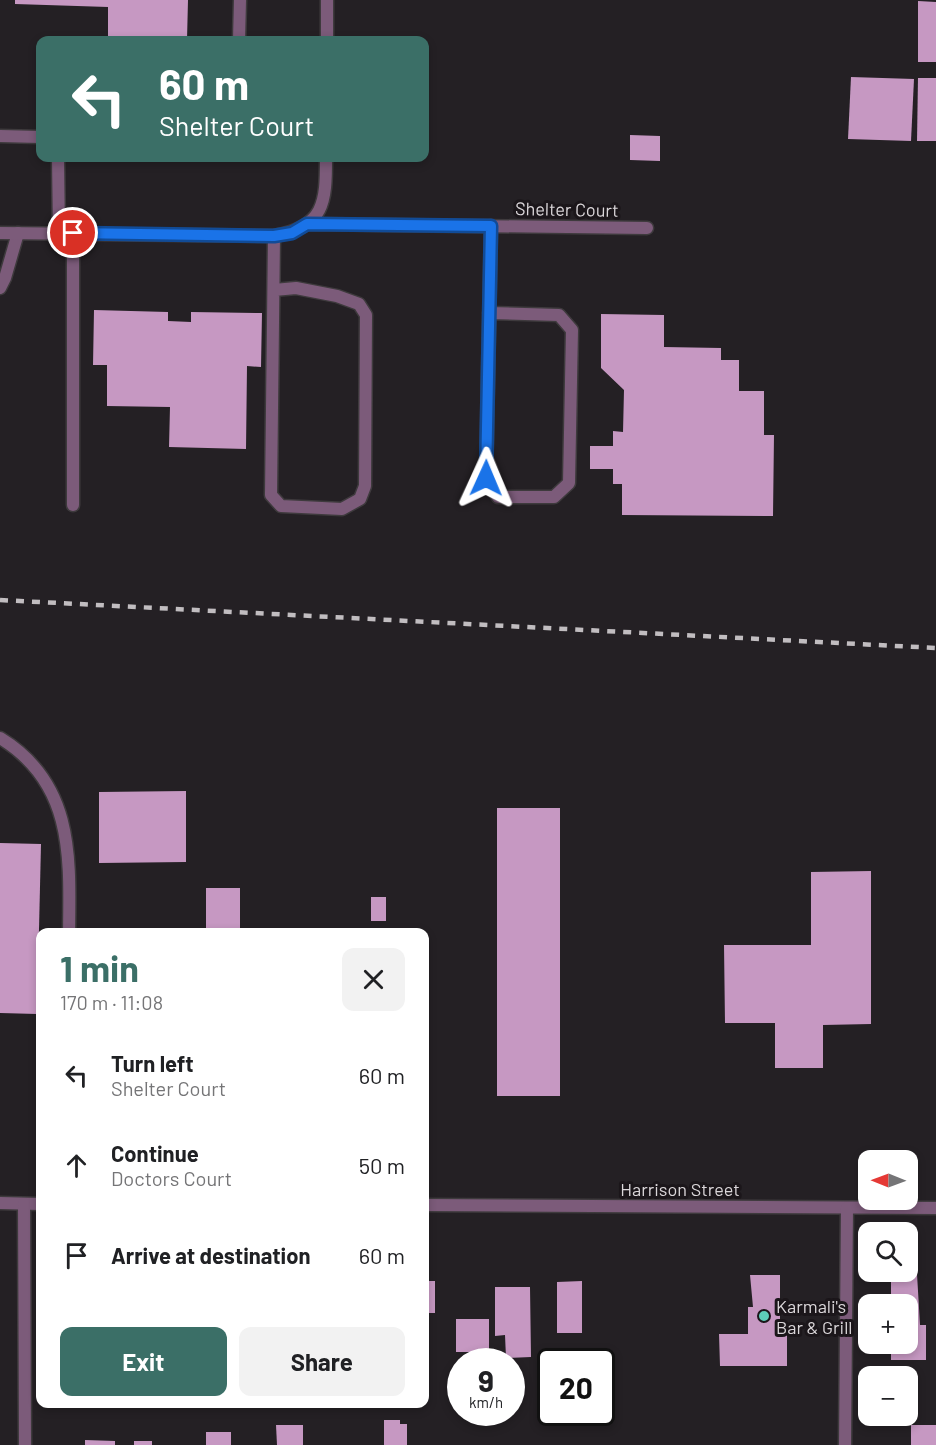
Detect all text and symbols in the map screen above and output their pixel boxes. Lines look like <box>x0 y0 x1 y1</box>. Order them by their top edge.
text: 60 m <box>159 58 249 108</box>
icon: left <box>60 60 138 138</box>
text: Shelter Court <box>159 109 314 141</box>
street label: Shelter Court <box>515 197 619 221</box>
pin <box>47 207 98 258</box>
icon: arrive <box>56 216 89 249</box>
position arrow <box>454 446 518 510</box>
text: 1 min <box>60 946 139 989</box>
button: close <box>342 948 405 1011</box>
text: 170 m · 11:08 <box>60 990 163 1014</box>
text: Turn left <box>111 1050 194 1076</box>
icon: left <box>60 1059 93 1092</box>
text: 60 m <box>359 1062 405 1088</box>
text: Shelter Court <box>111 1076 226 1100</box>
text: Continue <box>111 1140 199 1166</box>
icon: ahead <box>60 1149 93 1182</box>
north arrow <box>858 1150 918 1210</box>
map controls <box>858 1150 918 1426</box>
text: 50 m <box>359 1152 405 1178</box>
text: Doctors Court <box>111 1166 232 1190</box>
street label: Harrison Street <box>620 1178 740 1200</box>
button: search <box>858 1222 918 1282</box>
icon: arrive <box>60 1239 93 1272</box>
text: Arrive at destination <box>111 1242 310 1268</box>
text: 60 m <box>359 1242 405 1268</box>
button: + <box>858 1294 918 1354</box>
place label: Karmali's Bar & Grill <box>776 1295 852 1338</box>
marker: Karmali's Bar & Grill <box>757 1309 771 1323</box>
button: Exit <box>60 1327 227 1396</box>
button: Share <box>239 1327 405 1396</box>
speed limit sign: 20 <box>537 1348 615 1426</box>
text: 9 <box>478 1362 494 1398</box>
button: − <box>858 1366 918 1426</box>
text: km/h <box>469 1393 503 1411</box>

